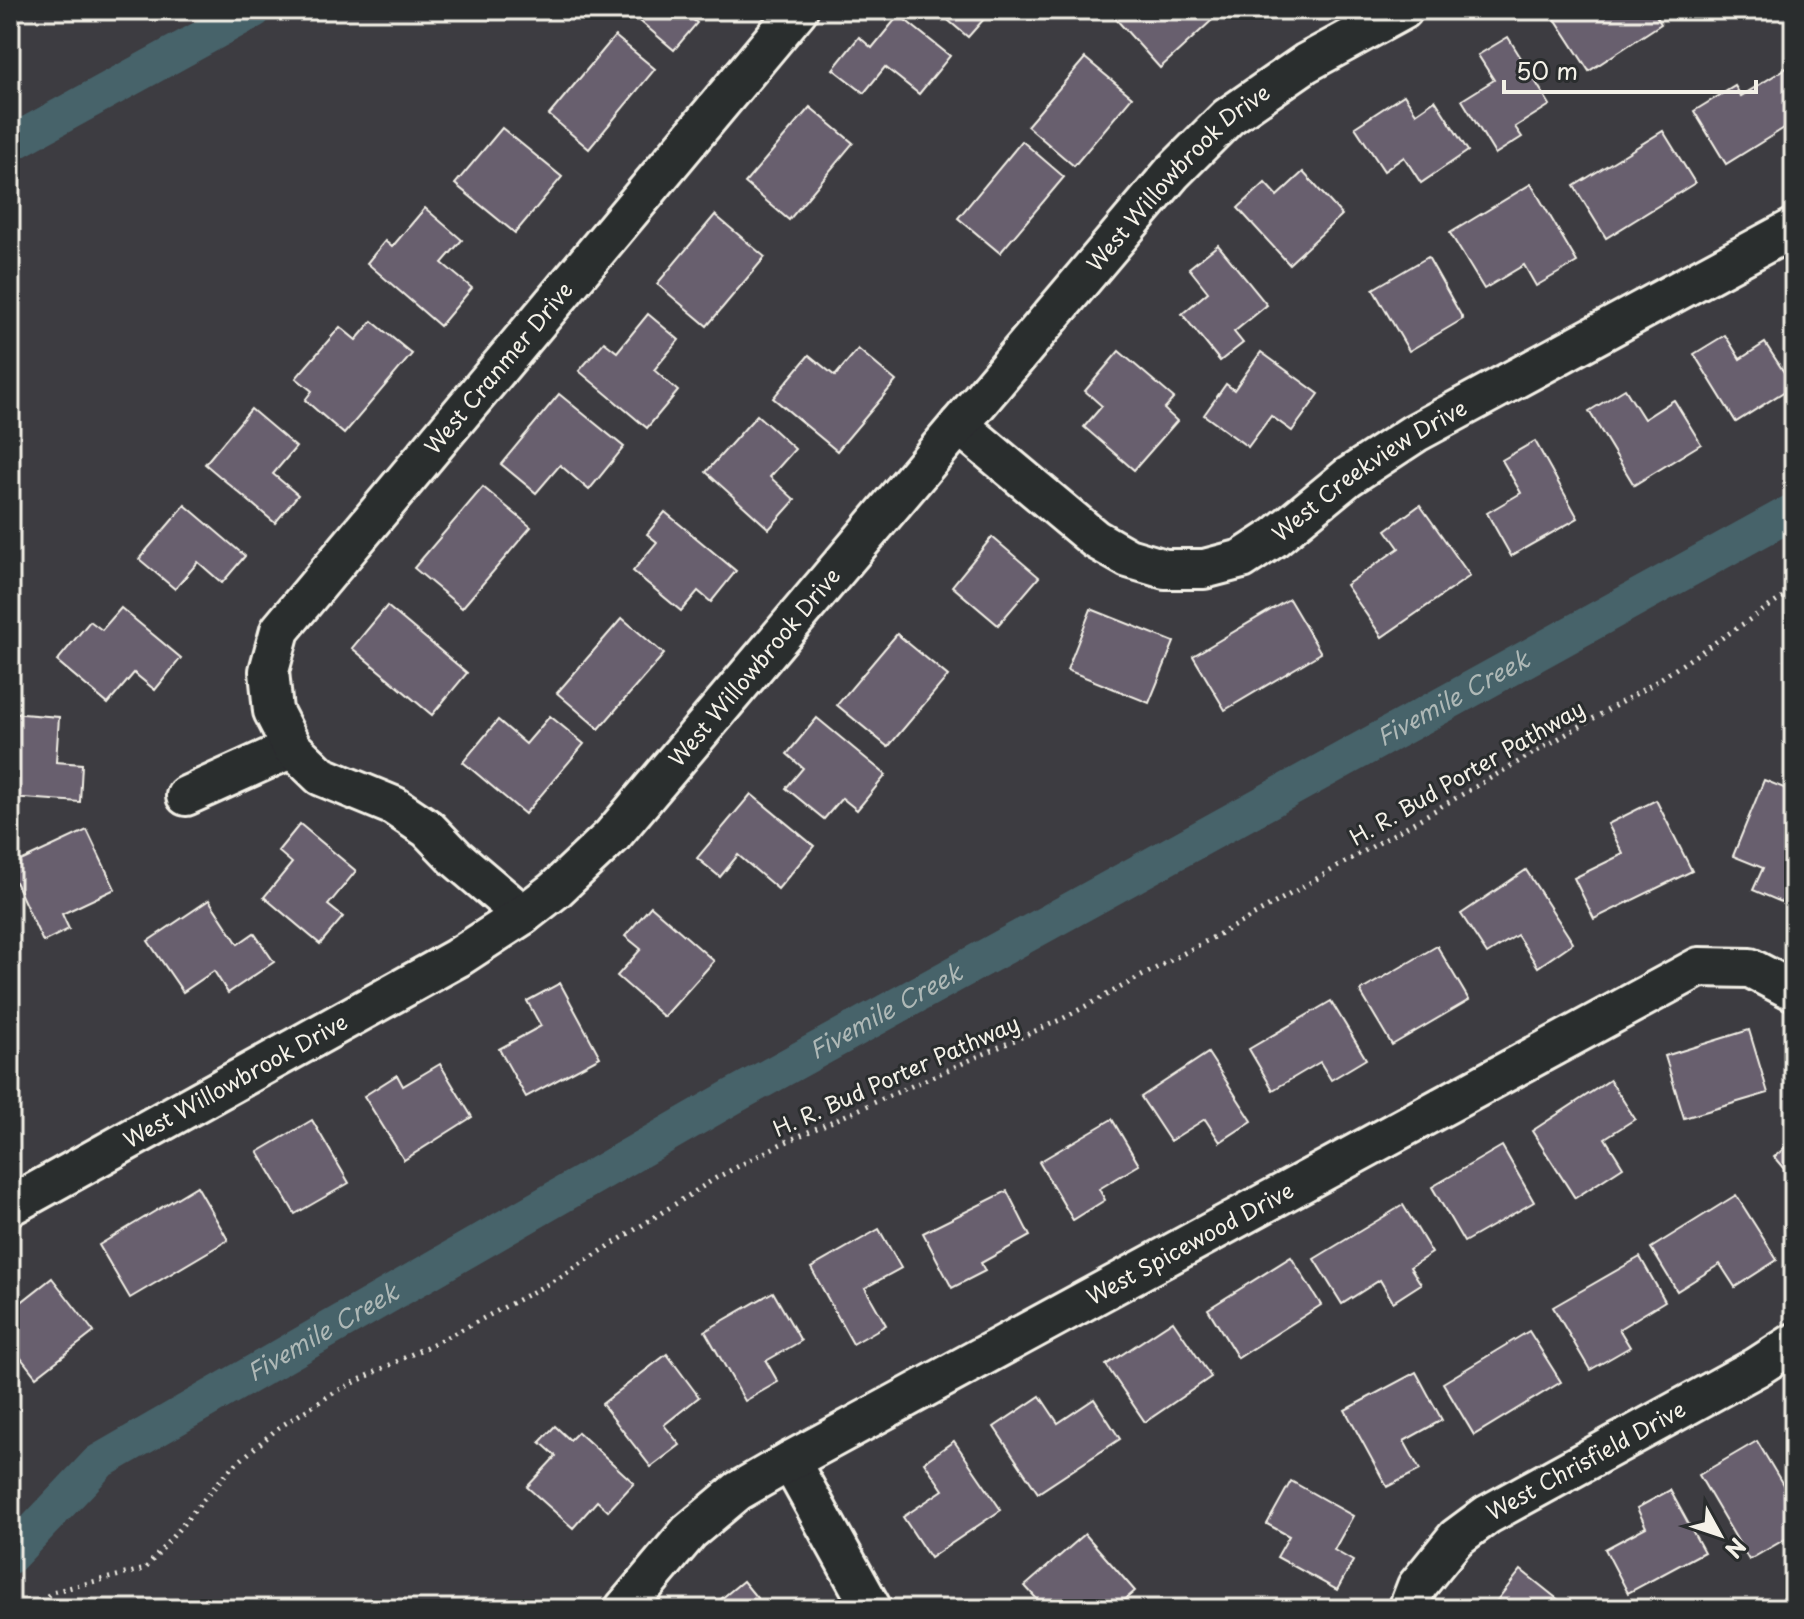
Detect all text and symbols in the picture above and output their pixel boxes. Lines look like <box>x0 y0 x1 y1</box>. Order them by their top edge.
scale bar <box>1504 44 1756 94</box>
text: 50 m <box>1516 52 1578 88</box>
street label: West Willowbrook Drive <box>1078 75 1276 278</box>
street label: West Cranmer Drive <box>416 274 580 461</box>
street label: West Creekview Drive <box>1264 390 1472 548</box>
street label: West Willowbrook Drive <box>660 559 847 773</box>
water label: Fivemile Creek <box>1369 640 1537 754</box>
street label: H. R. Bud Porter Pathway <box>1343 691 1590 853</box>
water label: Fivemile Creek <box>802 953 969 1067</box>
street label: West Willowbrook Drive <box>117 1004 353 1155</box>
street label: H. R. Bud Porter Pathway <box>767 1005 1024 1144</box>
street label: West Spicewood Drive <box>1080 1173 1299 1312</box>
water label: Fivemile Creek <box>239 1272 406 1389</box>
street label: West Chrisfield Drive <box>1480 1391 1691 1527</box>
north arrow <box>1680 1495 1760 1575</box>
text: N <box>1718 1532 1755 1566</box>

